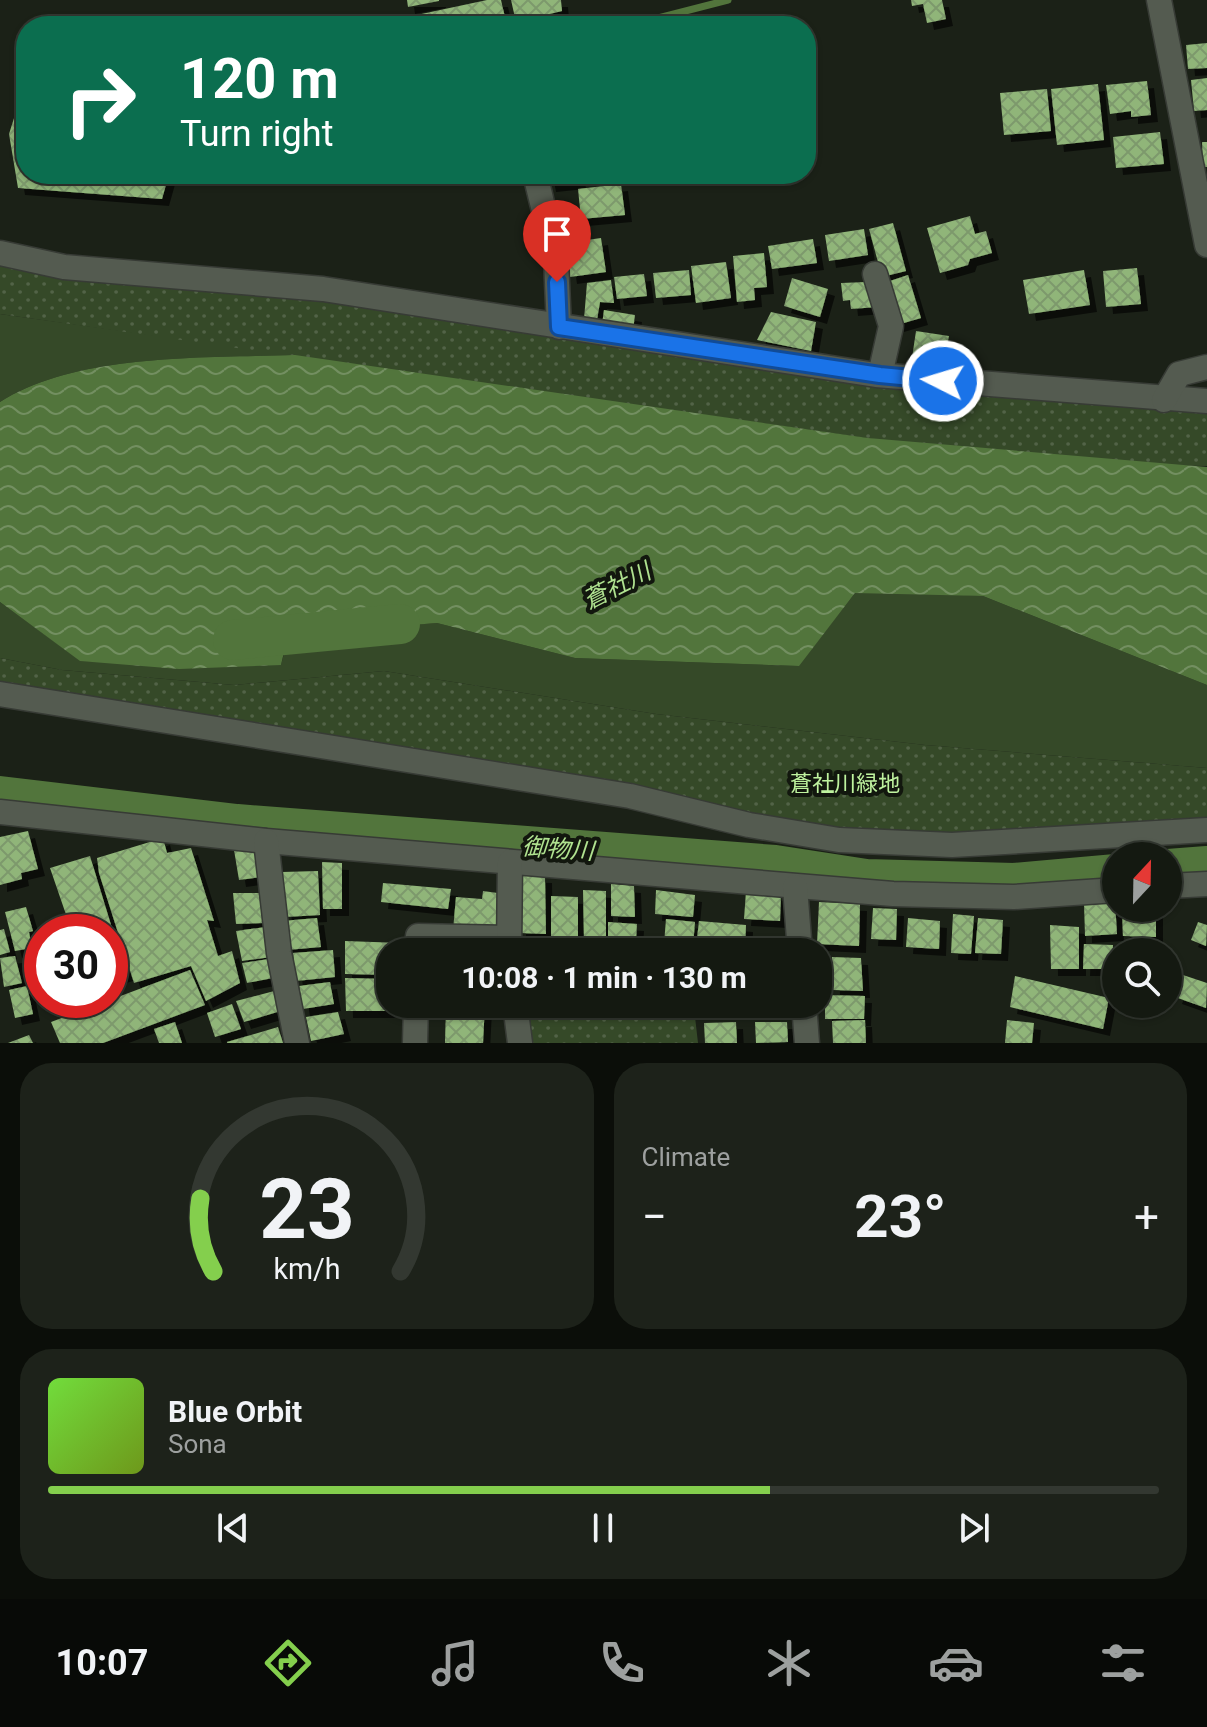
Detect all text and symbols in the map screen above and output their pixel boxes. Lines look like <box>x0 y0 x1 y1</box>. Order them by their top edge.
text: 120 m <box>180 46 339 112</box>
icon: right <box>48 48 152 152</box>
text: Turn right <box>180 113 333 155</box>
pin <box>523 200 591 282</box>
icon: arrive <box>535 212 579 256</box>
position arrow <box>901 339 985 423</box>
water label: 蒼社川 <box>579 556 658 615</box>
park label: 蒼社川緑地 <box>790 771 900 796</box>
water label: 御物川 <box>521 833 598 866</box>
north arrow <box>1102 842 1182 922</box>
map controls <box>1102 842 1182 1018</box>
speed limit sign: 30 <box>24 914 128 1018</box>
button: search <box>1102 938 1182 1018</box>
text: 10:08 · 1 min · 130 m <box>461 960 747 995</box>
text: Climate <box>642 1142 730 1172</box>
text: 23 <box>259 1161 354 1258</box>
text: 23° <box>854 1181 946 1252</box>
text: − <box>642 1191 667 1243</box>
text: + <box>1134 1191 1159 1243</box>
text: km/h <box>273 1252 340 1286</box>
text: Blue Orbit <box>168 1394 302 1429</box>
text: Sona <box>168 1429 227 1459</box>
icon: previous <box>211 1506 255 1550</box>
icon: pause <box>581 1506 625 1550</box>
icon: next <box>952 1506 996 1550</box>
icon: directions <box>260 1635 316 1691</box>
icon: music <box>427 1635 483 1691</box>
icon: phone <box>594 1635 650 1691</box>
icon: climate <box>761 1635 817 1691</box>
icon: car <box>928 1635 984 1691</box>
icon: filters <box>1095 1635 1151 1691</box>
text: 10:07 <box>56 1642 148 1684</box>

